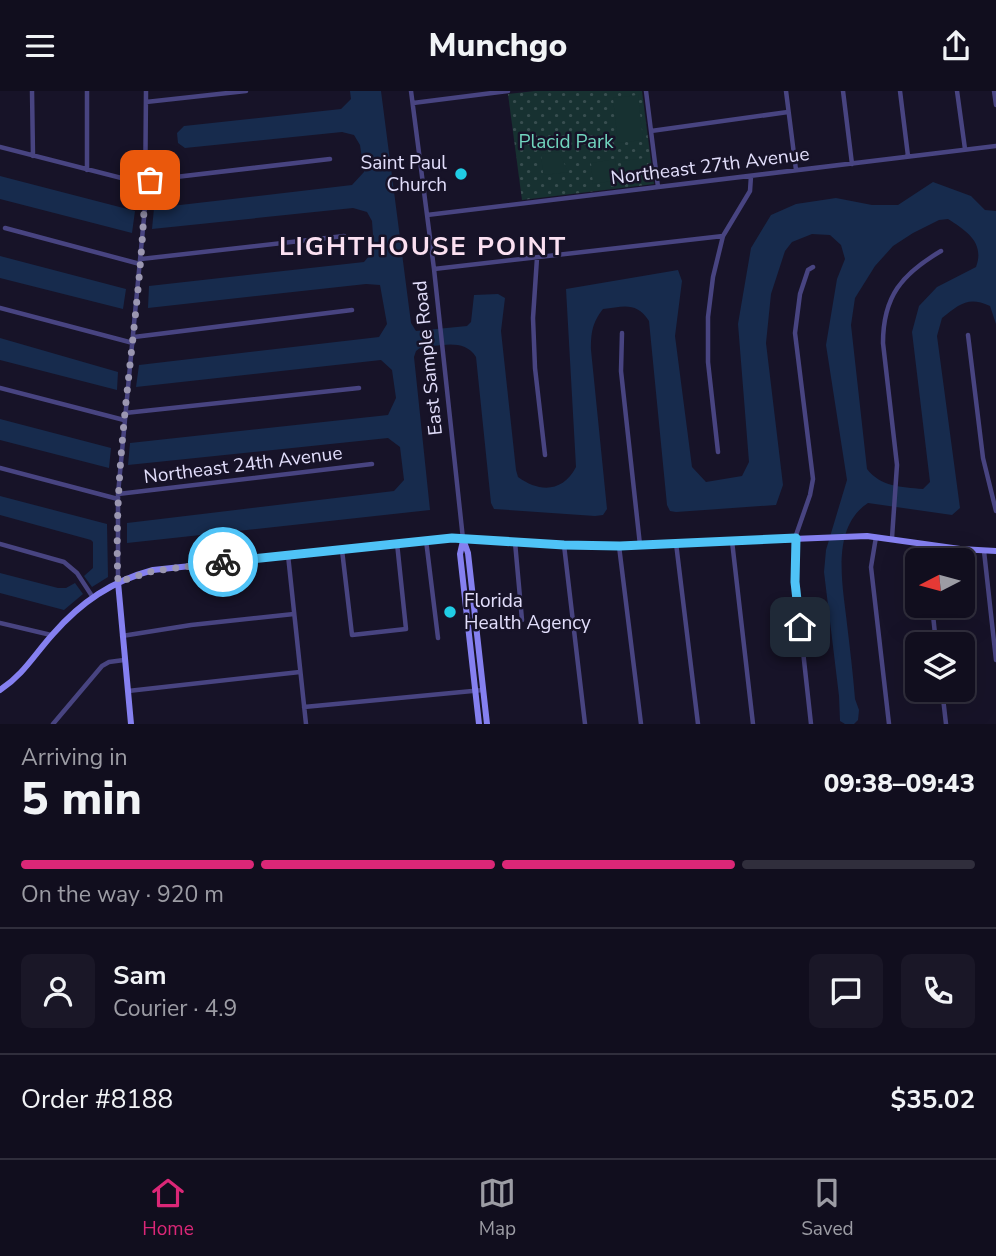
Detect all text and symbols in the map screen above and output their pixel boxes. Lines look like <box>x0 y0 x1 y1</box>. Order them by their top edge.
text: Munchgo <box>429 24 567 67</box>
icon: menu <box>21 27 59 65</box>
icon: share <box>937 27 975 65</box>
park label: Placid Park <box>519 129 614 155</box>
street label: Northeast 27th Avenue <box>609 141 811 191</box>
pin <box>120 150 180 210</box>
place label: Saint Paul Church <box>361 150 447 198</box>
icon: bag <box>131 161 169 199</box>
marker: Saint Paul Church <box>453 166 469 182</box>
district label: LIGHTHOUSE POINT <box>279 229 567 264</box>
street label: East Sample Road <box>407 279 449 437</box>
street label: Northeast 24th Avenue <box>142 440 344 490</box>
courier <box>188 527 258 597</box>
icon: bike <box>204 543 242 581</box>
north arrow <box>905 548 975 618</box>
map controls <box>905 548 975 702</box>
place label: Florida Health Agency <box>464 588 591 636</box>
pin <box>770 597 830 657</box>
marker: Florida Health Agency <box>442 604 458 620</box>
icon: home <box>781 608 819 646</box>
button: layers <box>905 632 975 702</box>
text: Arriving in <box>21 742 128 773</box>
text: 09:38–09:43 <box>824 766 975 801</box>
text: 5 min <box>21 767 142 830</box>
text: On the way · 920 m <box>21 879 224 910</box>
button: person <box>21 954 95 1028</box>
button: chat <box>809 954 883 1028</box>
button: phone <box>901 954 975 1028</box>
text: Sam <box>113 958 166 993</box>
text: Courier · 4.9 <box>113 993 237 1024</box>
text: Order #8188 <box>21 1082 173 1117</box>
text: $35.02 <box>891 1082 975 1117</box>
tab: Home <box>142 1174 194 1242</box>
tab: Map <box>478 1174 516 1242</box>
tab: Saved <box>801 1174 854 1242</box>

